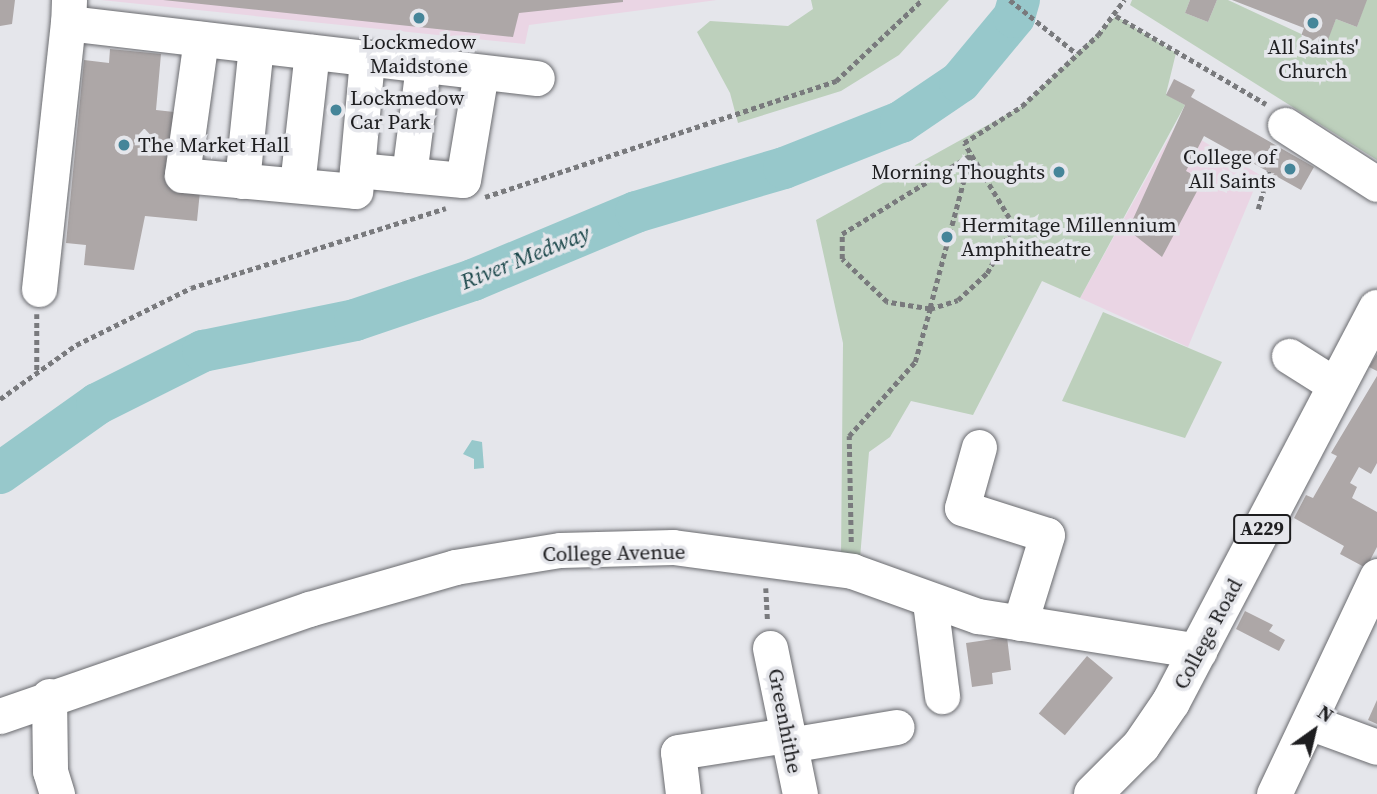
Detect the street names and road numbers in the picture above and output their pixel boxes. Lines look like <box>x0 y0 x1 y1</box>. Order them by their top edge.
road number: A229 <box>1232 514 1292 544</box>
street label: College Avenue <box>542 539 686 567</box>
street label: College Road <box>1168 574 1248 694</box>
street label: Greenhithe <box>763 666 807 776</box>

